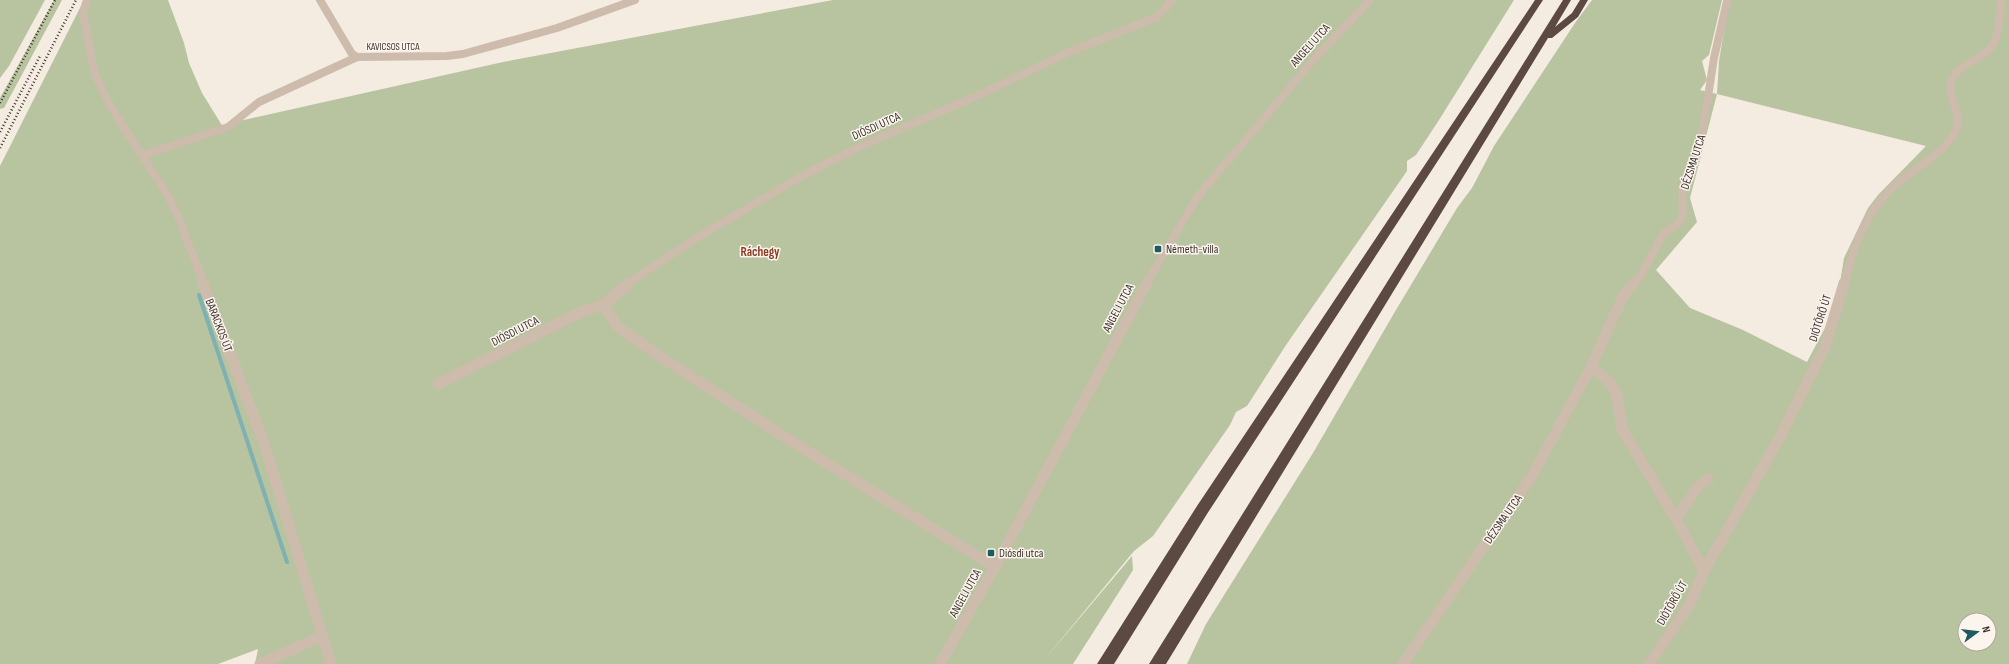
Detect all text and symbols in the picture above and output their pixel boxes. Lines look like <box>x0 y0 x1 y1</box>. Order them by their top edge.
street label: ANGELI UTCA <box>1287 20 1334 71</box>
street label: KAVICSOS UTCA <box>367 41 420 53</box>
street label: DIÓSDI UTCA <box>850 109 903 144</box>
street label: DÉZSMA UTCA <box>1678 132 1710 191</box>
place label: Németh-villa <box>1166 242 1219 257</box>
district label: Ráchegy <box>740 244 780 260</box>
marker: Németh-villa <box>1153 244 1163 254</box>
street label: ANGELI UTCA <box>1099 281 1138 336</box>
street label: DIÓTÖRŐ ÚT <box>1806 293 1835 344</box>
street label: BARACKOS ÚT <box>202 296 236 354</box>
street label: DIÓSDI UTCA <box>489 313 542 350</box>
street label: DÉZSMA UTCA <box>1481 491 1526 547</box>
place label: Diósdi utca <box>999 546 1044 561</box>
marker: Diósdi utca <box>986 548 996 558</box>
street label: ANGELI UTCA <box>946 566 985 621</box>
street label: DIÓTÖRŐ ÚT <box>1654 578 1691 628</box>
north arrow <box>1957 612 1997 652</box>
text: N <box>1979 625 1993 634</box>

